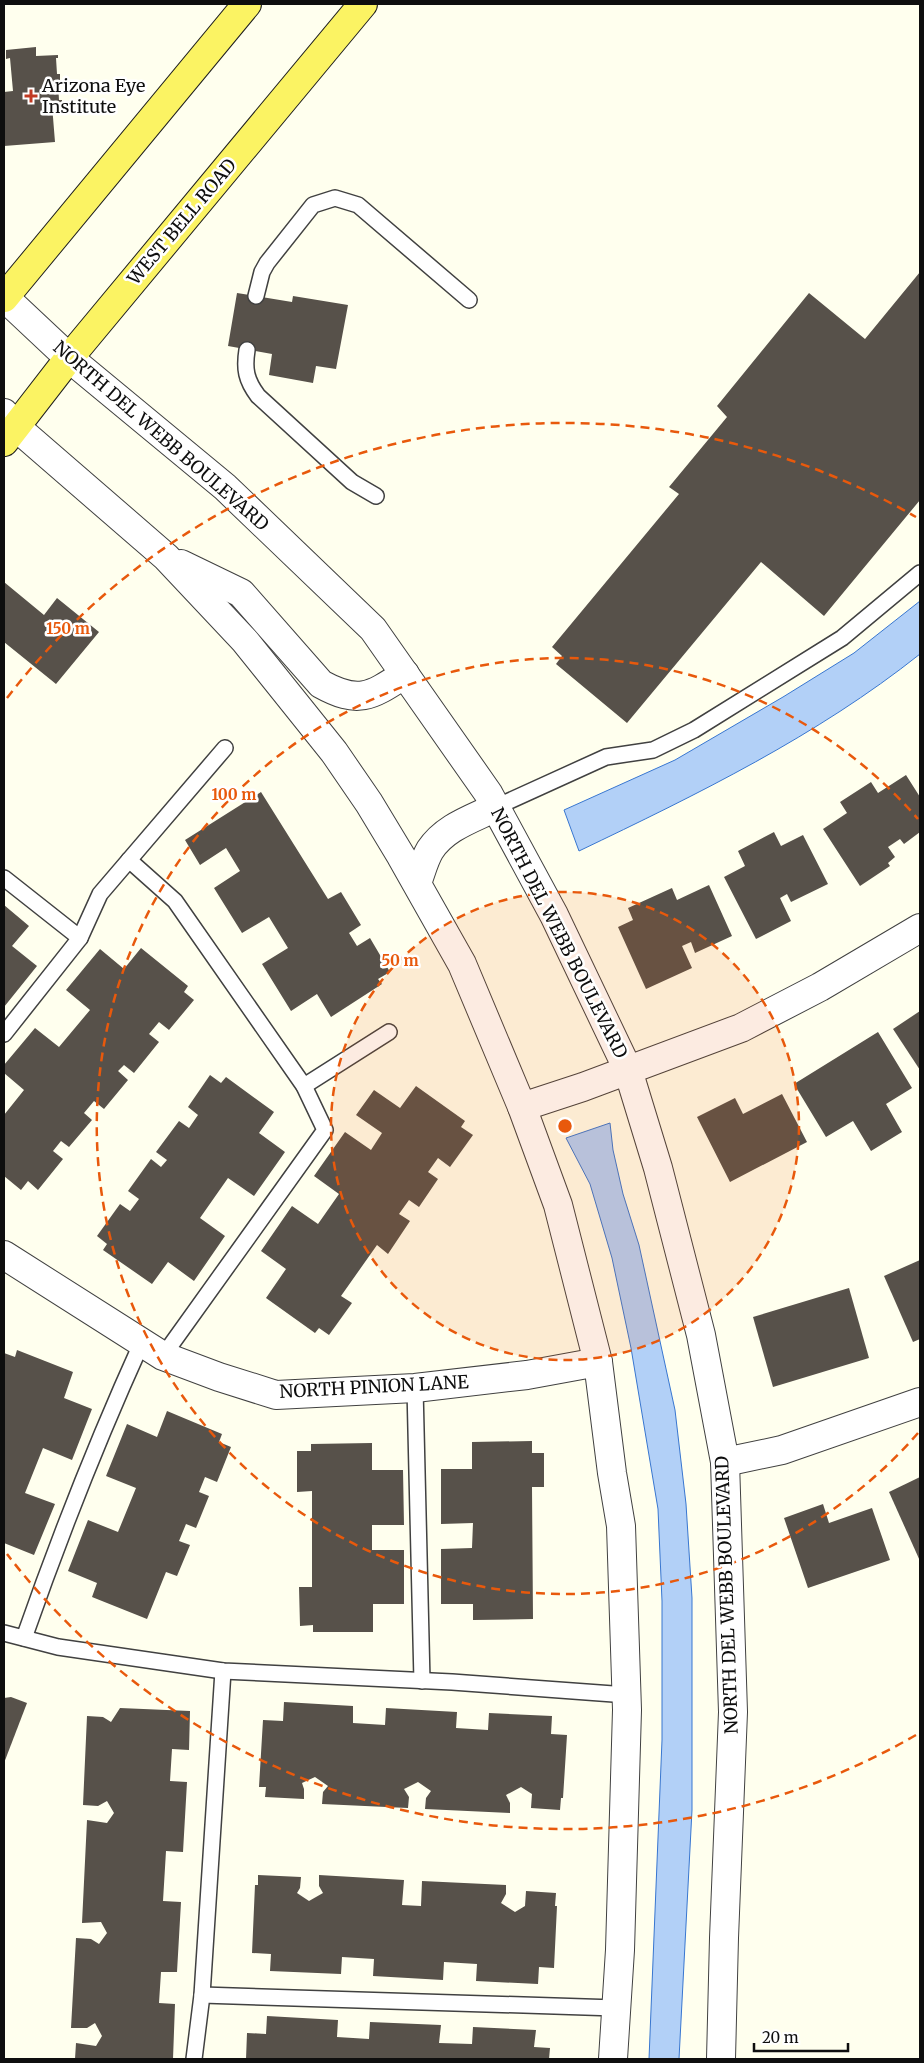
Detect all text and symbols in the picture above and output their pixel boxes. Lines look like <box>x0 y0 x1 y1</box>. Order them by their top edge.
place label: Arizona Eye Institute <box>41 74 146 118</box>
marker: Arizona Eye Institute <box>24 89 38 103</box>
street label: WEST BELL ROAD <box>121 154 241 290</box>
street label: NORTH DEL WEBB BOULEVARD <box>49 336 274 536</box>
text: 150 m <box>46 619 90 638</box>
text: 100 m <box>212 785 256 804</box>
street label: NORTH DEL WEBB BOULEVARD <box>486 804 633 1062</box>
text: 50 m <box>381 951 419 970</box>
centre of rings <box>556 1117 574 1135</box>
street label: NORTH PINION LANE <box>279 1370 470 1403</box>
street label: NORTH DEL WEBB BOULEVARD <box>710 1456 743 1734</box>
scale bar <box>754 2020 848 2052</box>
text: 20 m <box>762 2028 799 2047</box>

